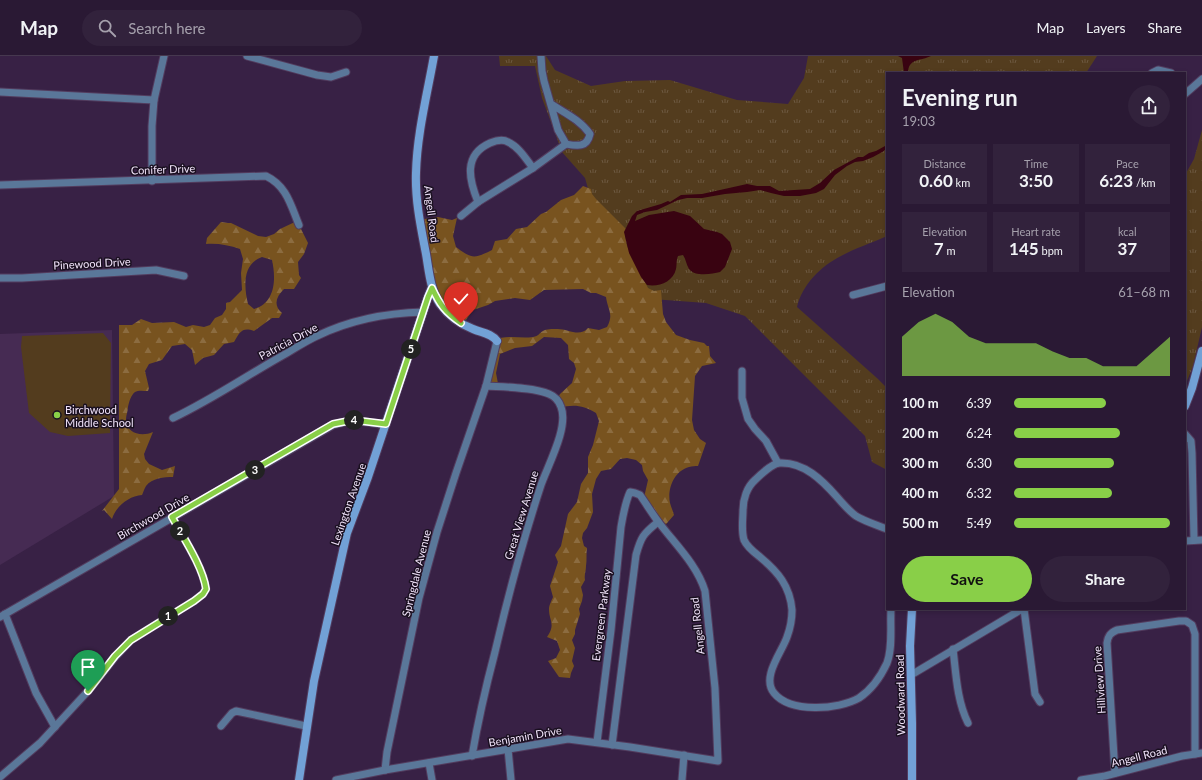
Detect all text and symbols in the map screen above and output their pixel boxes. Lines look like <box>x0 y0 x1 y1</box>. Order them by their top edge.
search box <box>82 10 362 46</box>
text: Map <box>20 16 58 39</box>
icon: search <box>96 17 118 39</box>
text: Search here <box>128 19 206 37</box>
text: Map <box>1036 19 1064 36</box>
text: Layers <box>1086 19 1126 36</box>
text: Share <box>1148 19 1182 36</box>
text: Evening run <box>902 84 1018 111</box>
button: share <box>1128 85 1170 127</box>
text: 19:03 <box>902 113 935 129</box>
text: Distance <box>924 157 966 170</box>
text: Time <box>1024 157 1048 170</box>
text: Pace <box>1116 157 1139 170</box>
street label: Conifer Drive <box>131 161 196 177</box>
text: 0.60 <box>919 170 953 191</box>
text: 3:50 <box>1019 170 1053 191</box>
text: 6:23 <box>1099 170 1133 191</box>
text: km <box>953 176 970 189</box>
text: /km <box>1133 176 1156 189</box>
street label: Angell Road <box>422 185 442 243</box>
text: Elevation <box>922 225 967 238</box>
text: Heart rate <box>1011 225 1061 238</box>
text: kcal <box>1118 225 1137 238</box>
text: 7 <box>934 238 944 259</box>
text: 145 <box>1009 238 1039 259</box>
text: 37 <box>1117 238 1137 259</box>
text: m <box>944 244 956 257</box>
text: bpm <box>1039 244 1063 257</box>
street label: Pinewood Drive <box>53 254 131 272</box>
pin <box>444 282 478 323</box>
text: Elevation <box>902 284 955 300</box>
text: 61–68 m <box>1118 284 1170 300</box>
icon: check <box>450 288 472 310</box>
street label: Patricia Drive <box>256 320 320 362</box>
pin: 5 <box>401 339 421 359</box>
text: 5 <box>408 342 414 355</box>
text: 100 m <box>902 395 939 411</box>
text: 6:39 <box>966 395 992 411</box>
place label: Birchwood Middle School <box>65 403 134 429</box>
marker: Birchwood Middle School <box>52 410 62 420</box>
pin: 4 <box>344 410 364 430</box>
text: 4 <box>351 413 357 426</box>
text: 200 m <box>902 425 939 441</box>
text: 6:24 <box>966 425 992 441</box>
text: 300 m <box>902 455 939 471</box>
text: 6:30 <box>966 455 992 471</box>
pin: 3 <box>245 460 265 480</box>
street label: Lexington Avenue <box>328 461 368 547</box>
text: 3 <box>252 463 258 476</box>
street label: Great View Avenue <box>501 469 541 561</box>
text: 400 m <box>902 485 939 501</box>
text: 6:32 <box>966 485 992 501</box>
street label: Birchwood Drive <box>115 490 191 542</box>
text: 500 m <box>902 515 939 531</box>
text: 5:49 <box>966 515 992 531</box>
pin: 2 <box>170 521 190 541</box>
text: 2 <box>177 524 183 537</box>
street label: Springdale Avenue <box>399 528 433 618</box>
button: Save <box>902 556 1032 602</box>
button: Share <box>1040 556 1170 602</box>
street label: Evergreen Parkway <box>589 568 613 662</box>
street label: Angell Road <box>688 597 706 655</box>
pin: 1 <box>158 606 178 626</box>
text: 1 <box>165 609 171 622</box>
street label: Hillview Drive <box>1090 646 1108 714</box>
pin <box>71 650 105 691</box>
street label: Woodward Road <box>893 655 907 735</box>
icon: arrive <box>77 656 99 678</box>
street label: Benjamin Drive <box>487 723 563 749</box>
street label: Angell Road <box>1110 743 1168 769</box>

